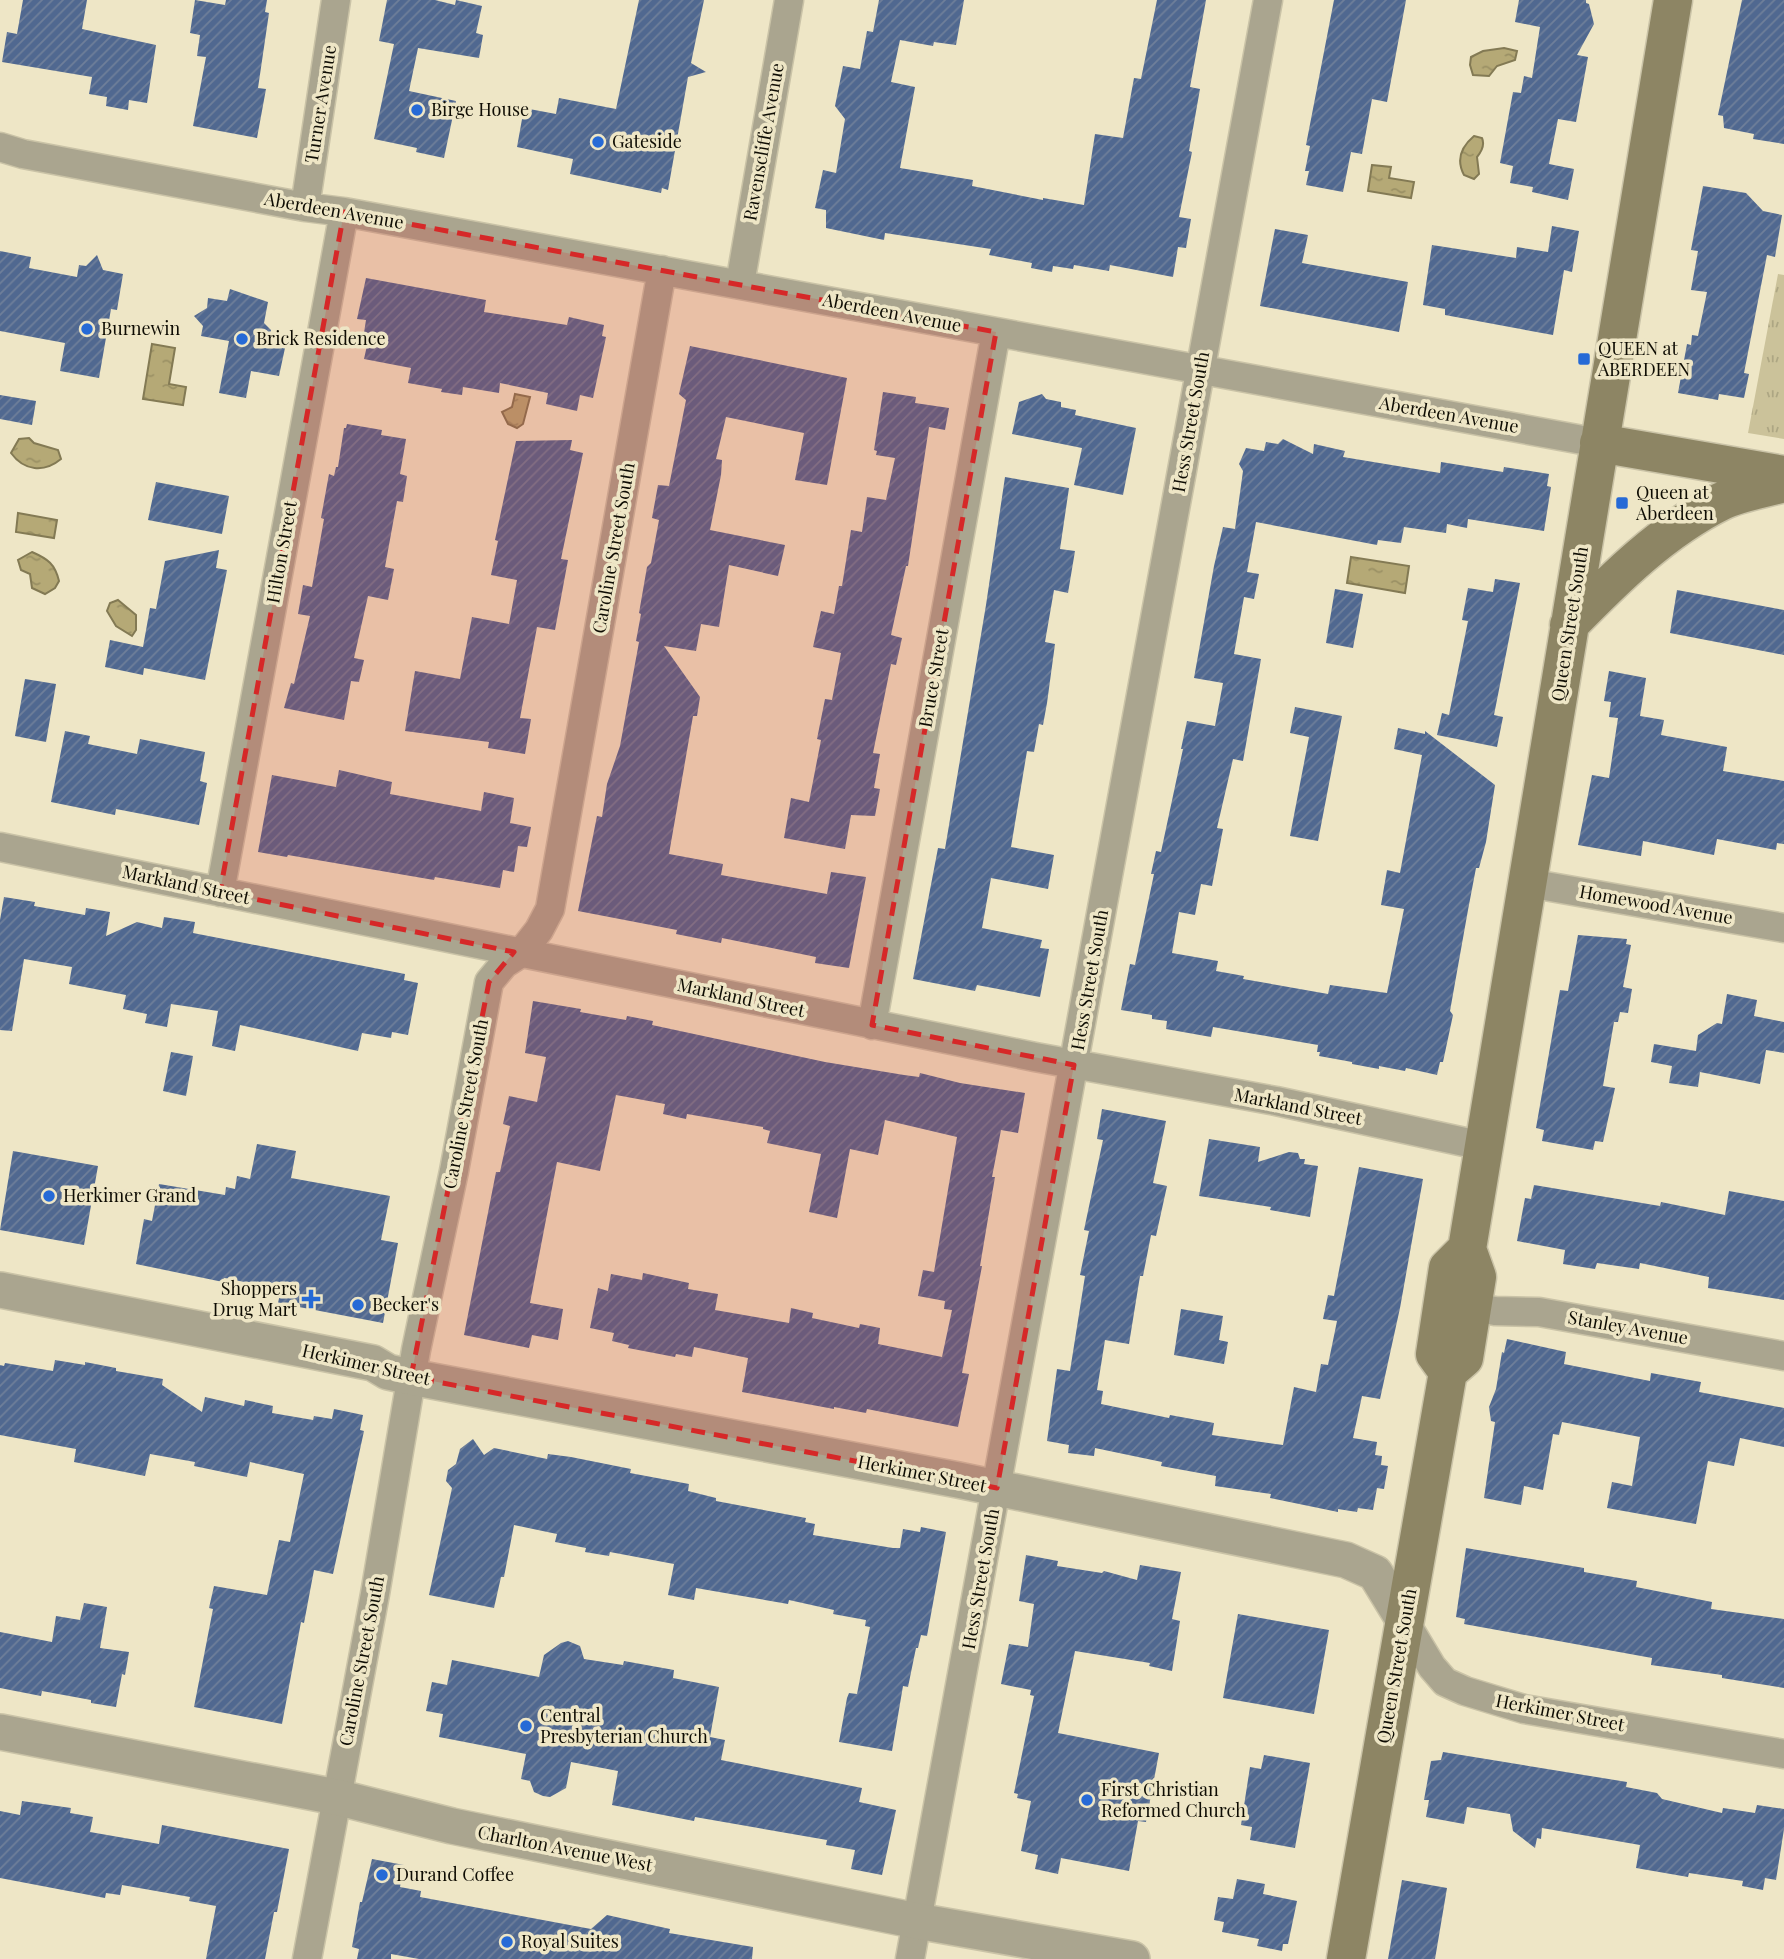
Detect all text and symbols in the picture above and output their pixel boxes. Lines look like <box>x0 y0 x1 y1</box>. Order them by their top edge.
street label: Turner Avenue <box>299 43 341 165</box>
street label: Ravenscliffe Avenue <box>737 61 789 223</box>
place label: Birge House <box>431 97 529 121</box>
marker: Birge House <box>409 102 425 118</box>
place label: Gateside <box>612 129 682 153</box>
marker: Gateside <box>590 134 606 150</box>
street label: Aberdeen Avenue <box>262 186 406 234</box>
street label: Aberdeen Avenue <box>820 287 964 337</box>
place label: Burnewin <box>101 316 181 340</box>
marker: Burnewin <box>79 321 95 337</box>
place label: Brick Residence <box>256 326 386 350</box>
marker: Brick Residence <box>234 331 250 347</box>
place label: QUEEN at ABERDEEN <box>1597 336 1690 381</box>
street label: Hess Street South <box>1166 349 1214 494</box>
marker: QUEEN at ABERDEEN <box>1576 351 1592 367</box>
street label: Aberdeen Avenue <box>1377 390 1521 438</box>
street label: Caroline Street South <box>586 460 640 635</box>
place label: Queen at Aberdeen <box>1635 480 1714 525</box>
marker: Queen at Aberdeen <box>1614 495 1630 511</box>
street label: Hilton Street <box>260 498 302 605</box>
street label: Queen Street South <box>1545 544 1593 703</box>
street label: Bruce Street <box>912 626 954 729</box>
street label: Markland Street <box>120 859 253 909</box>
street label: Homewood Avenue <box>1578 879 1735 929</box>
street label: Hess Street South <box>1065 907 1113 1052</box>
street label: Markland Street <box>675 972 808 1022</box>
street label: Caroline Street South <box>437 1016 493 1191</box>
street label: Markland Street <box>1232 1082 1365 1130</box>
place label: Herkimer Grand <box>63 1183 197 1207</box>
marker: Herkimer Grand <box>41 1188 57 1204</box>
place label: Shoppers Drug Mart <box>213 1276 298 1321</box>
marker: Shoppers Drug Mart <box>303 1291 319 1307</box>
place label: Becker's <box>372 1292 439 1316</box>
marker: Becker's <box>350 1297 366 1313</box>
street label: Stanley Avenue <box>1566 1305 1690 1349</box>
street label: Herkimer Street <box>300 1338 433 1391</box>
street label: Herkimer Street <box>856 1449 989 1497</box>
street label: Hess Street South <box>956 1506 1004 1651</box>
street label: Caroline Street South <box>333 1573 389 1748</box>
street label: Queen Street South <box>1371 1586 1422 1745</box>
street label: Herkimer Street <box>1494 1688 1627 1736</box>
place label: Central Presbyterian Church <box>540 1703 708 1748</box>
marker: Central Presbyterian Church <box>518 1718 534 1734</box>
place label: First Christian Reformed Church <box>1101 1777 1246 1822</box>
marker: First Christian Reformed Church <box>1079 1792 1095 1808</box>
street label: Charlton Avenue West <box>476 1819 655 1877</box>
place label: Durand Coffee <box>396 1862 514 1886</box>
marker: Durand Coffee <box>374 1867 390 1883</box>
place label: Royal Suites <box>521 1929 619 1953</box>
marker: Royal Suites <box>499 1934 515 1950</box>

